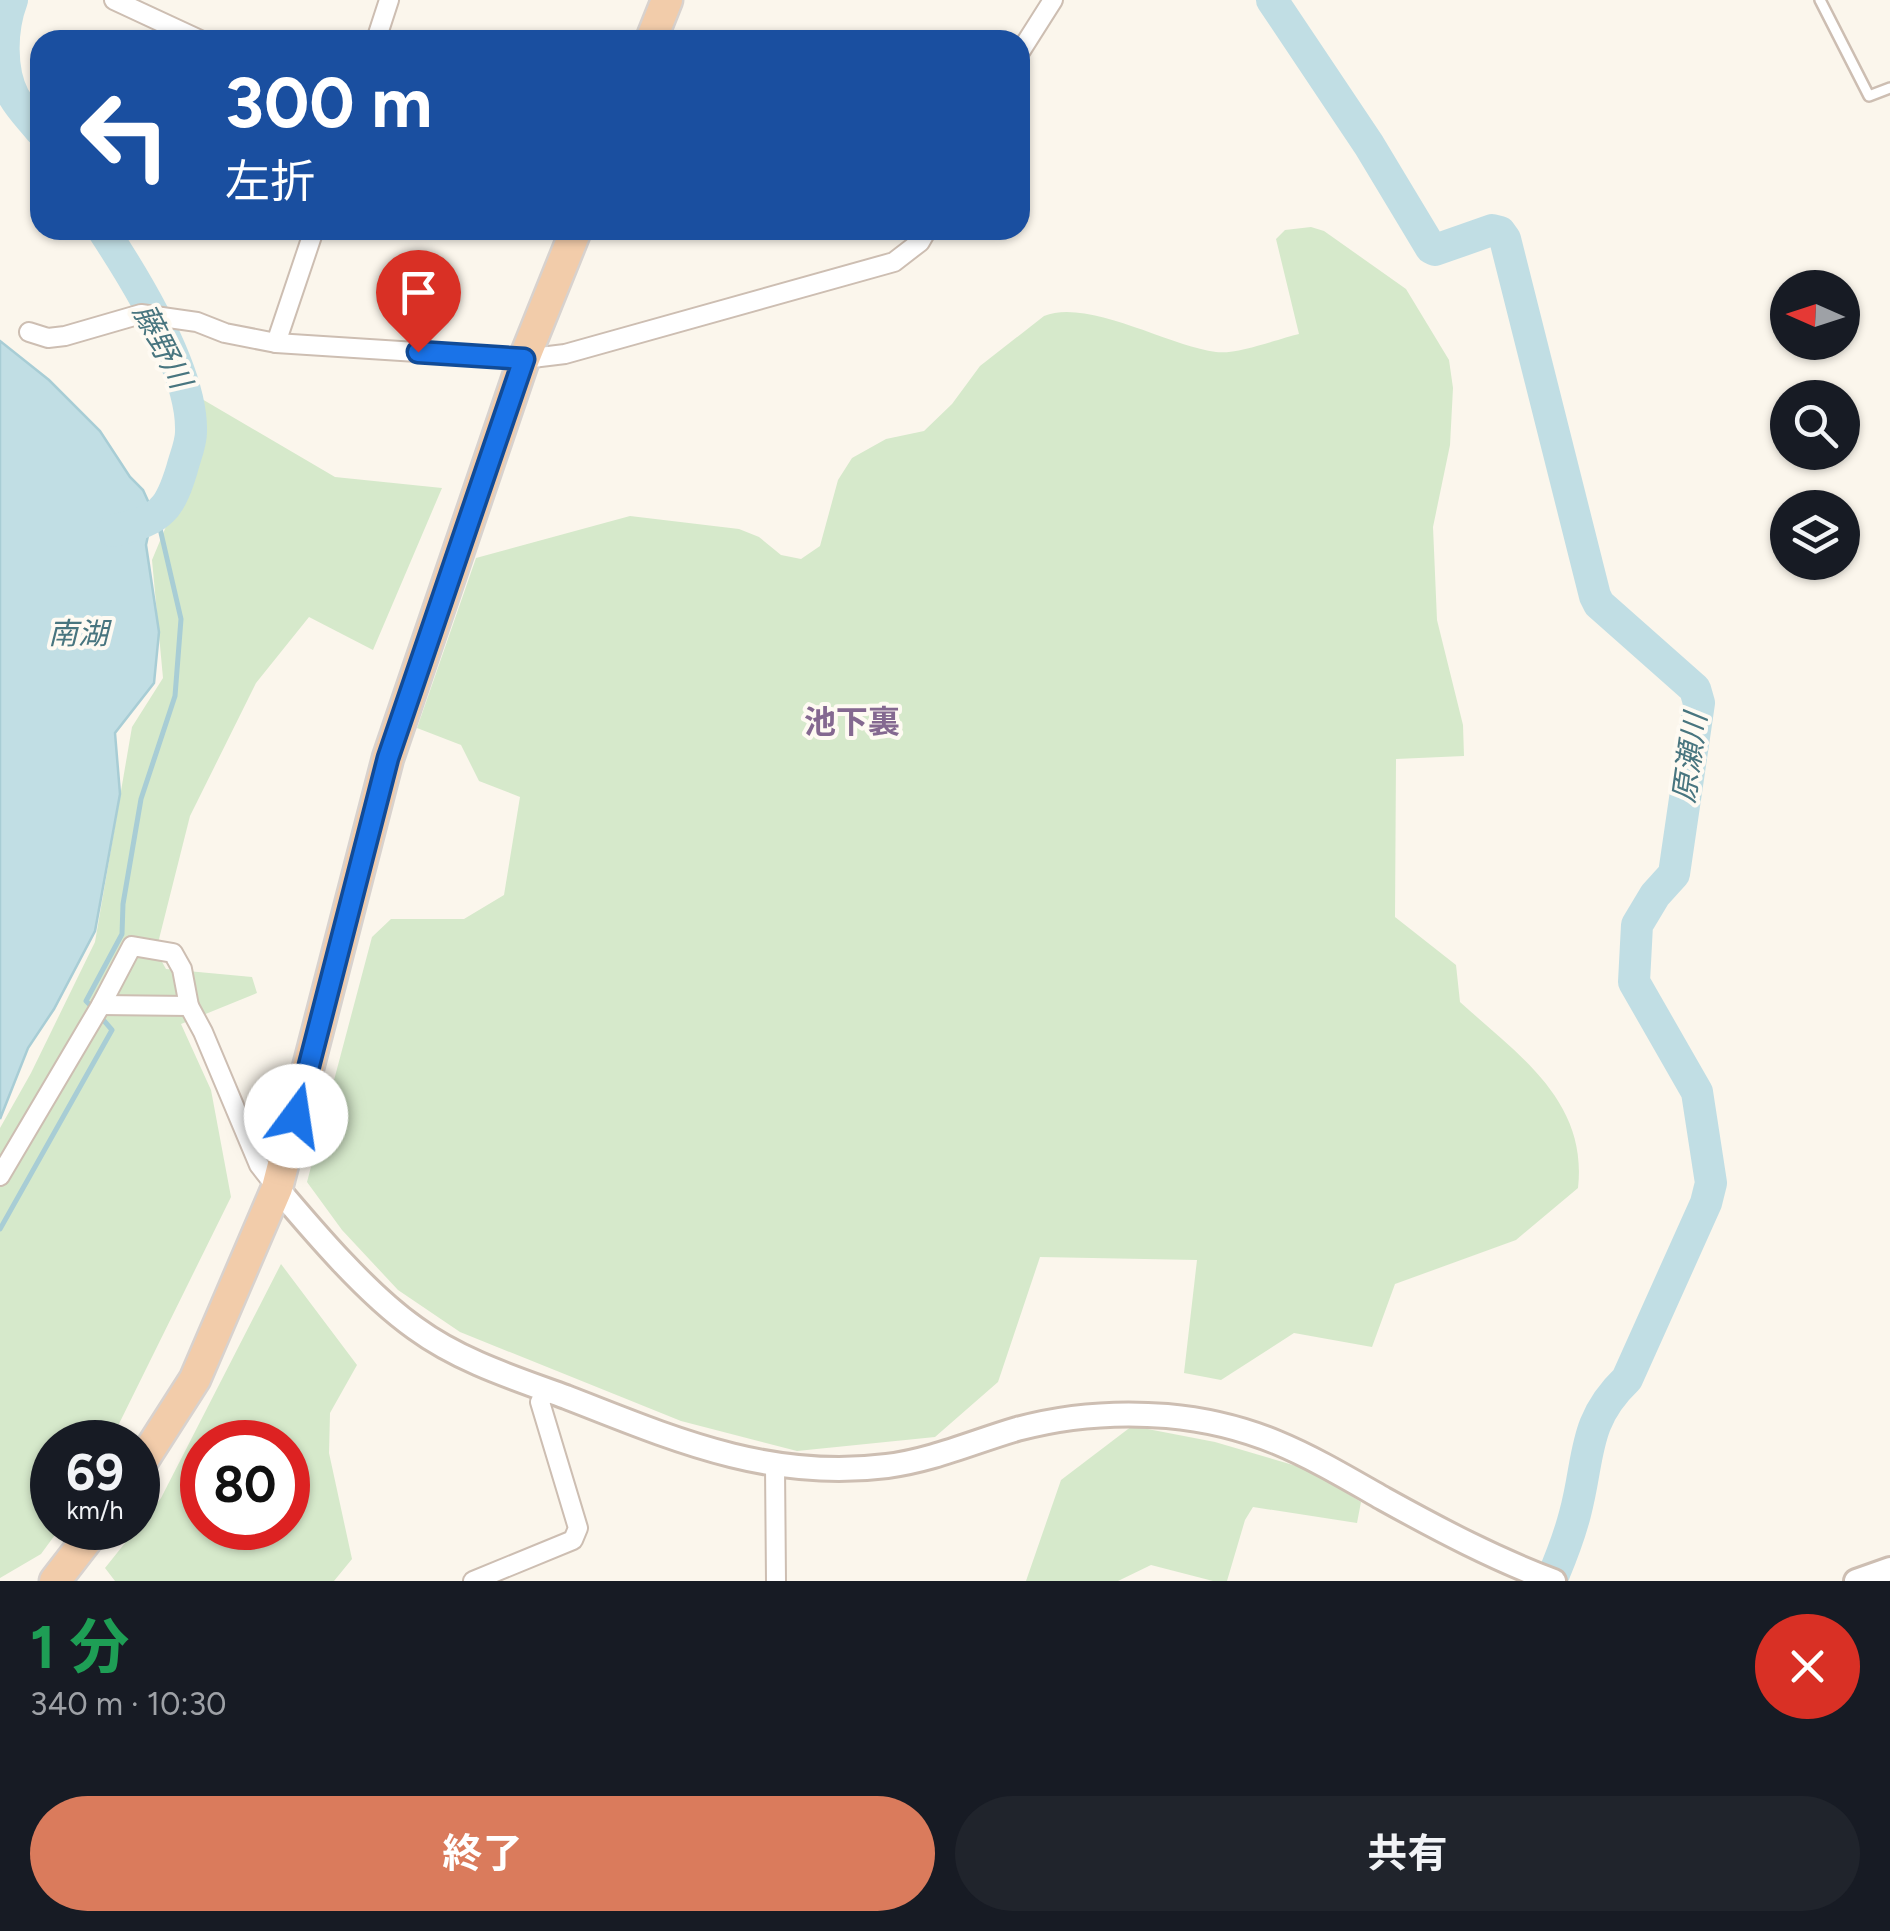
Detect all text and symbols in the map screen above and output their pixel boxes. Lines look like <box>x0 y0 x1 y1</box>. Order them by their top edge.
text: 300 m <box>225 60 432 145</box>
icon: left <box>60 70 190 200</box>
text: 左折 <box>225 154 315 208</box>
pin <box>376 250 461 353</box>
icon: arrive <box>391 265 446 320</box>
north arrow <box>1770 270 1860 360</box>
map controls <box>1770 270 1860 580</box>
water label: 藤野川 <box>126 297 201 397</box>
button: search <box>1770 380 1860 470</box>
button: layers <box>1770 490 1860 580</box>
water label: 南湖 <box>48 615 112 652</box>
district label: 池下裏 <box>804 703 900 741</box>
water label: 原瀬川 <box>1665 708 1715 805</box>
position arrow <box>244 1064 348 1168</box>
speed limit sign: 80 <box>180 1420 310 1550</box>
text: 69 <box>66 1442 124 1503</box>
text: km/h <box>66 1495 124 1525</box>
text: 1 分 <box>30 1611 130 1683</box>
button: close <box>1755 1614 1860 1719</box>
text: 340 m · 10:30 <box>30 1685 227 1723</box>
button: 終了 <box>30 1796 935 1911</box>
button: 共有 <box>955 1796 1860 1911</box>

